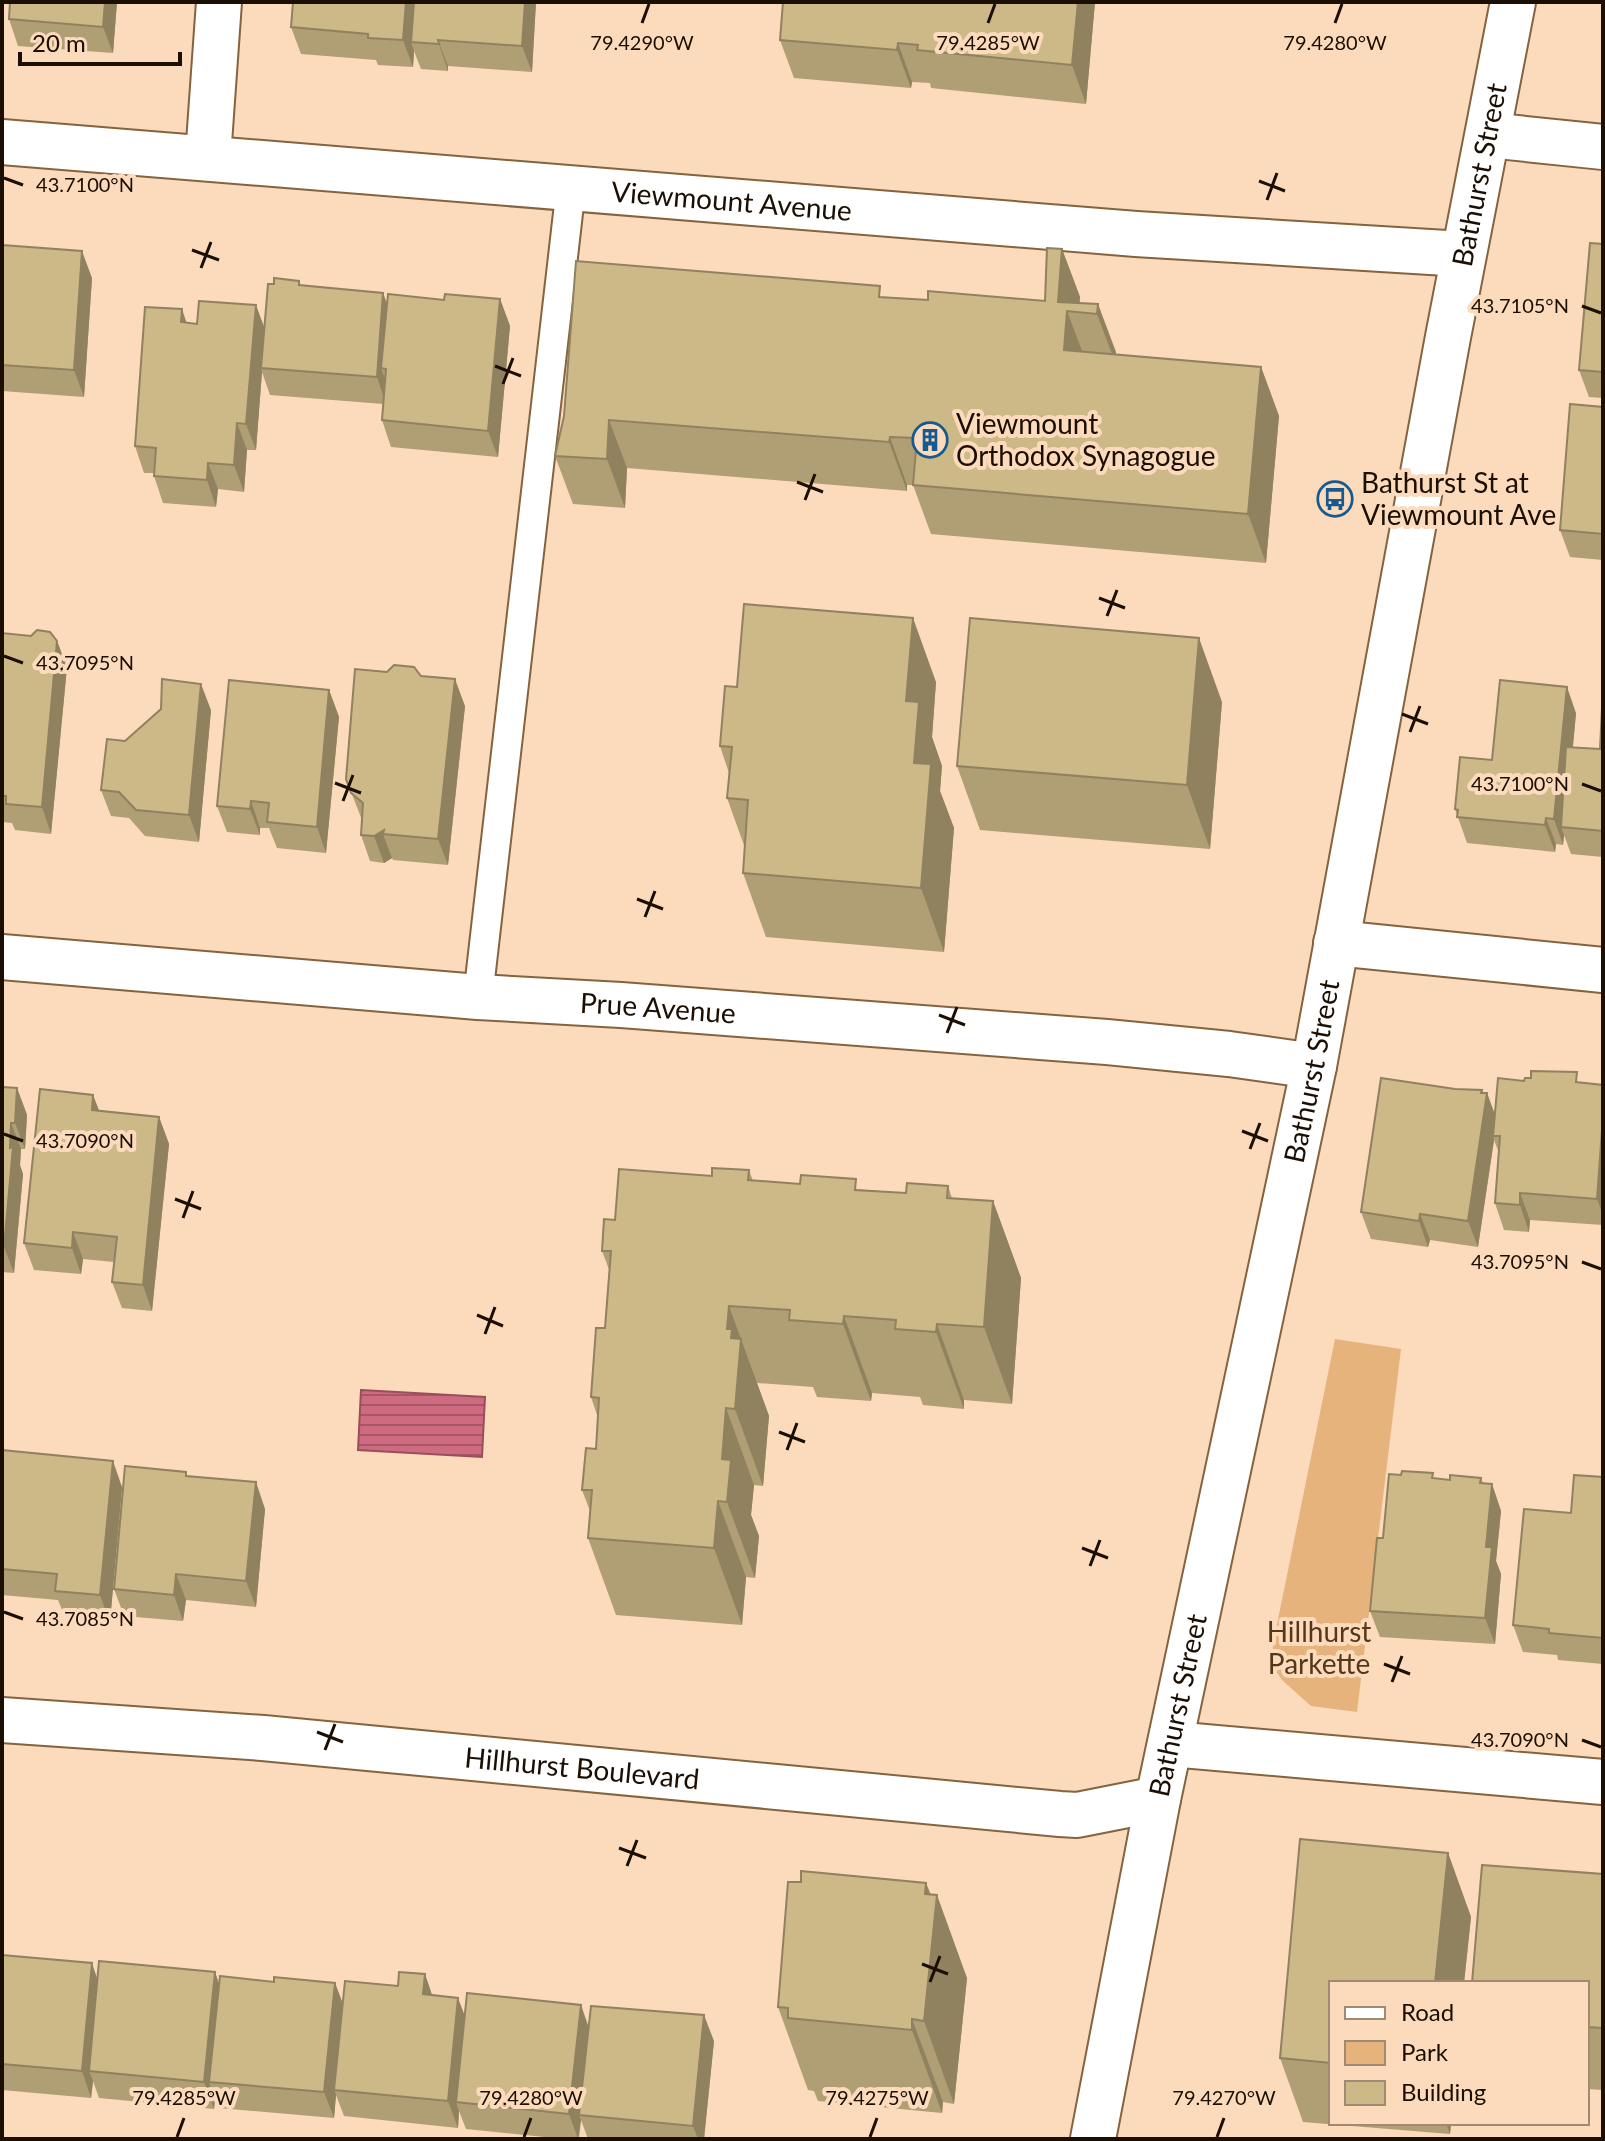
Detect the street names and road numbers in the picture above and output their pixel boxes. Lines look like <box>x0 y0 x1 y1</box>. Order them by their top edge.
street label: Bathurst Street <box>1444 80 1513 269</box>
street label: Viewmount Avenue <box>610 173 853 227</box>
street label: Bathurst Street <box>1276 977 1346 1166</box>
street label: Prue Avenue <box>579 985 737 1030</box>
street label: Bathurst Street <box>1141 1610 1213 1800</box>
street label: Hillhurst Boulevard <box>463 1739 701 1796</box>

